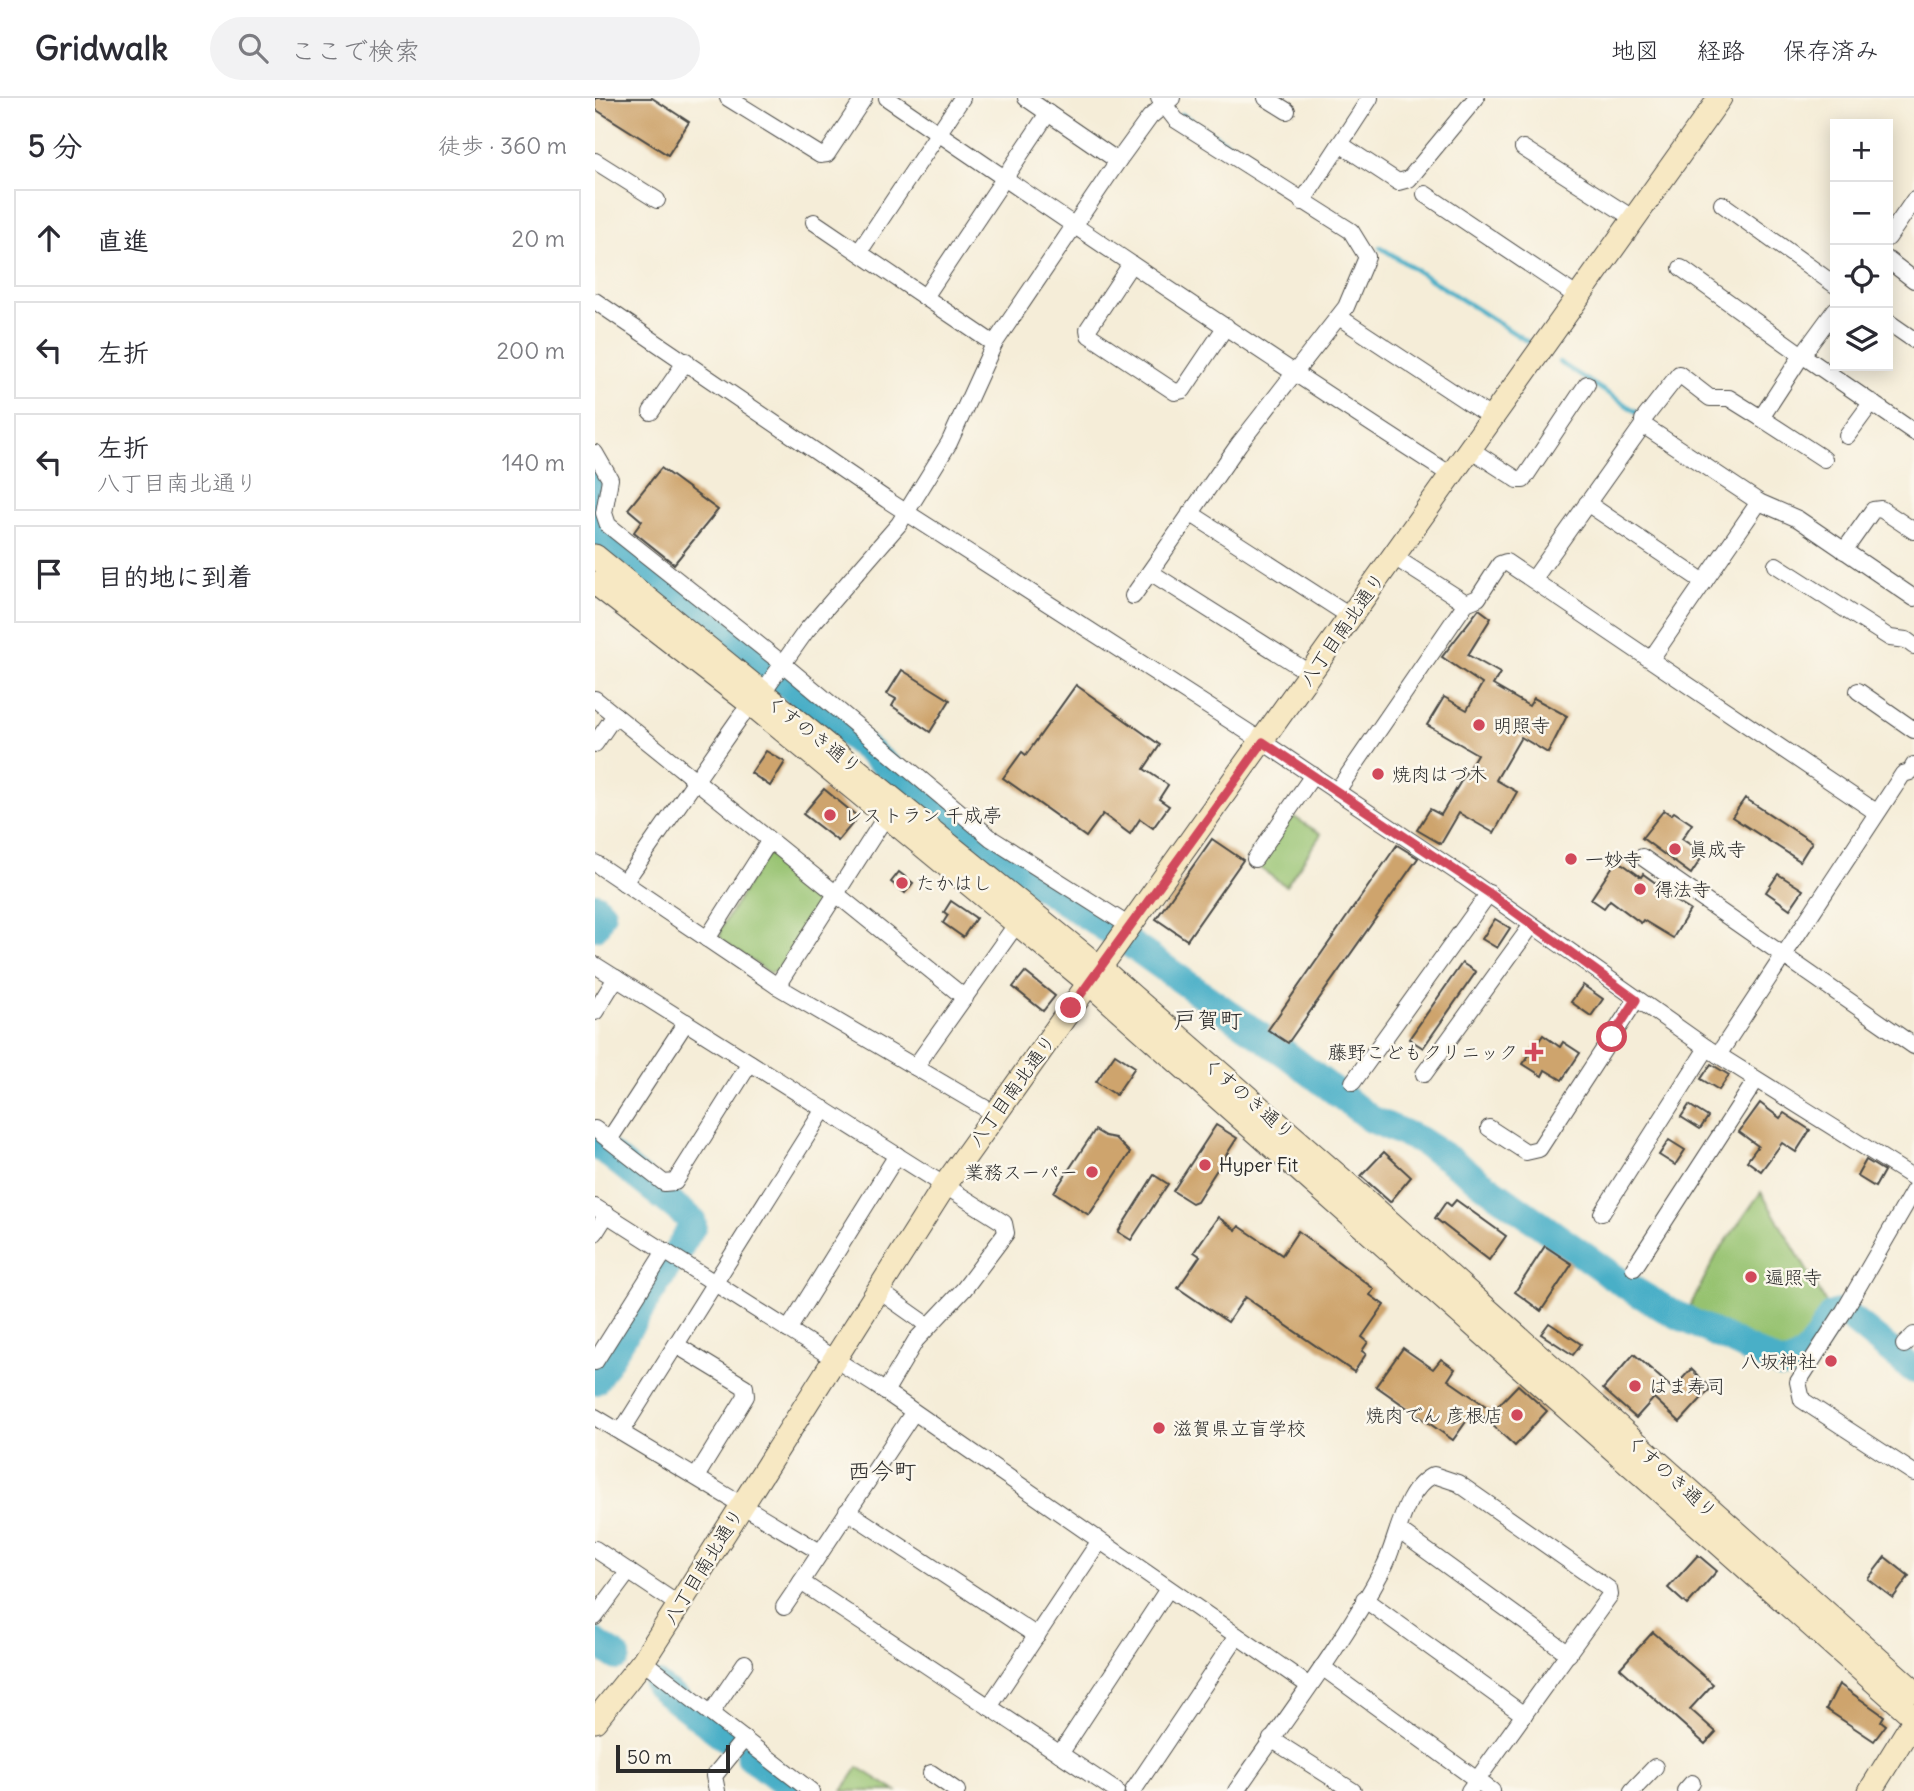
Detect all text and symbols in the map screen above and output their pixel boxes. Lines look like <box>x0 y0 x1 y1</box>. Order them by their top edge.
search box <box>210 17 700 80</box>
text: Gridwalk <box>35 27 168 69</box>
icon: search <box>234 29 272 67</box>
text: ここで検索 <box>290 34 420 67</box>
text: 地図 <box>1611 35 1659 65</box>
text: 経路 <box>1697 35 1745 65</box>
text: 保存済み <box>1783 35 1879 65</box>
map controls <box>1830 119 1893 371</box>
button: + <box>1830 119 1893 182</box>
text: 5 分 <box>28 127 82 165</box>
text: 徒歩 · 360 m <box>438 131 567 160</box>
button: − <box>1830 182 1893 245</box>
icon: ahead <box>30 219 68 257</box>
text: 直進 <box>97 224 149 257</box>
text: 20 m <box>512 224 565 253</box>
button: locate <box>1830 245 1893 308</box>
button: layers <box>1830 308 1893 371</box>
icon: left <box>30 331 68 369</box>
text: 左折 <box>97 336 149 369</box>
text: 200 m <box>496 336 565 365</box>
text: 左折 <box>97 431 149 464</box>
icon: left <box>30 443 68 481</box>
text: 140 m <box>502 448 565 477</box>
text: 八丁目南北通り <box>97 468 258 497</box>
icon: arrive <box>30 555 68 593</box>
text: 目的地に到着 <box>97 560 253 593</box>
street label: 八丁目南北通り <box>1294 568 1390 690</box>
street label: くすのき通り <box>762 689 866 779</box>
place label: 明照寺 <box>1493 713 1550 737</box>
marker: 明照寺 <box>1471 717 1487 733</box>
place label: 焼肉はづ木 <box>1392 762 1487 786</box>
marker: 焼肉はづ木 <box>1370 766 1386 782</box>
place label: レストラン 千成亭 <box>844 803 1002 827</box>
marker: レストラン 千成亭 <box>822 807 838 823</box>
place label: 眞成寺 <box>1689 837 1746 861</box>
marker: 眞成寺 <box>1667 841 1683 857</box>
place label: 一妙寺 <box>1585 847 1642 871</box>
marker: 一妙寺 <box>1563 851 1579 867</box>
place label: たかはし <box>916 871 992 895</box>
marker: たかはし <box>894 875 910 891</box>
place label: 得法寺 <box>1654 877 1711 901</box>
marker: 得法寺 <box>1632 881 1648 897</box>
route end <box>1055 992 1086 1023</box>
district label: 戸賀町 <box>1174 1005 1243 1034</box>
route start <box>1596 1021 1627 1052</box>
street label: 八丁目南北通り <box>963 1029 1061 1151</box>
place label: 藤野こどもクリニック <box>1328 1040 1518 1064</box>
marker: 藤野こどもクリニック <box>1524 1042 1544 1062</box>
street label: くすのき通り <box>1198 1052 1300 1144</box>
place label: Hyper Fit <box>1219 1153 1298 1177</box>
marker: Hyper Fit <box>1197 1157 1213 1173</box>
place label: 業務スーパー <box>965 1160 1078 1184</box>
marker: 業務スーパー <box>1084 1164 1100 1180</box>
place label: 遍照寺 <box>1765 1265 1822 1289</box>
marker: 遍照寺 <box>1743 1269 1759 1285</box>
place label: 八坂神社 <box>1741 1349 1817 1373</box>
marker: 八坂神社 <box>1823 1353 1839 1369</box>
place label: はま寿司 <box>1649 1374 1725 1398</box>
marker: はま寿司 <box>1627 1378 1643 1394</box>
place label: 焼肉でん 彦根店 <box>1365 1403 1503 1427</box>
marker: 焼肉でん 彦根店 <box>1509 1407 1525 1423</box>
place label: 滋賀県立盲学校 <box>1173 1416 1306 1440</box>
marker: 滋賀県立盲学校 <box>1151 1420 1167 1436</box>
street label: くすのき通り <box>1622 1429 1722 1523</box>
district label: 西今町 <box>848 1456 917 1485</box>
street label: 八丁目南北通り <box>658 1503 748 1629</box>
scale bar <box>616 1742 730 1774</box>
text: 50 m <box>627 1745 672 1769</box>

